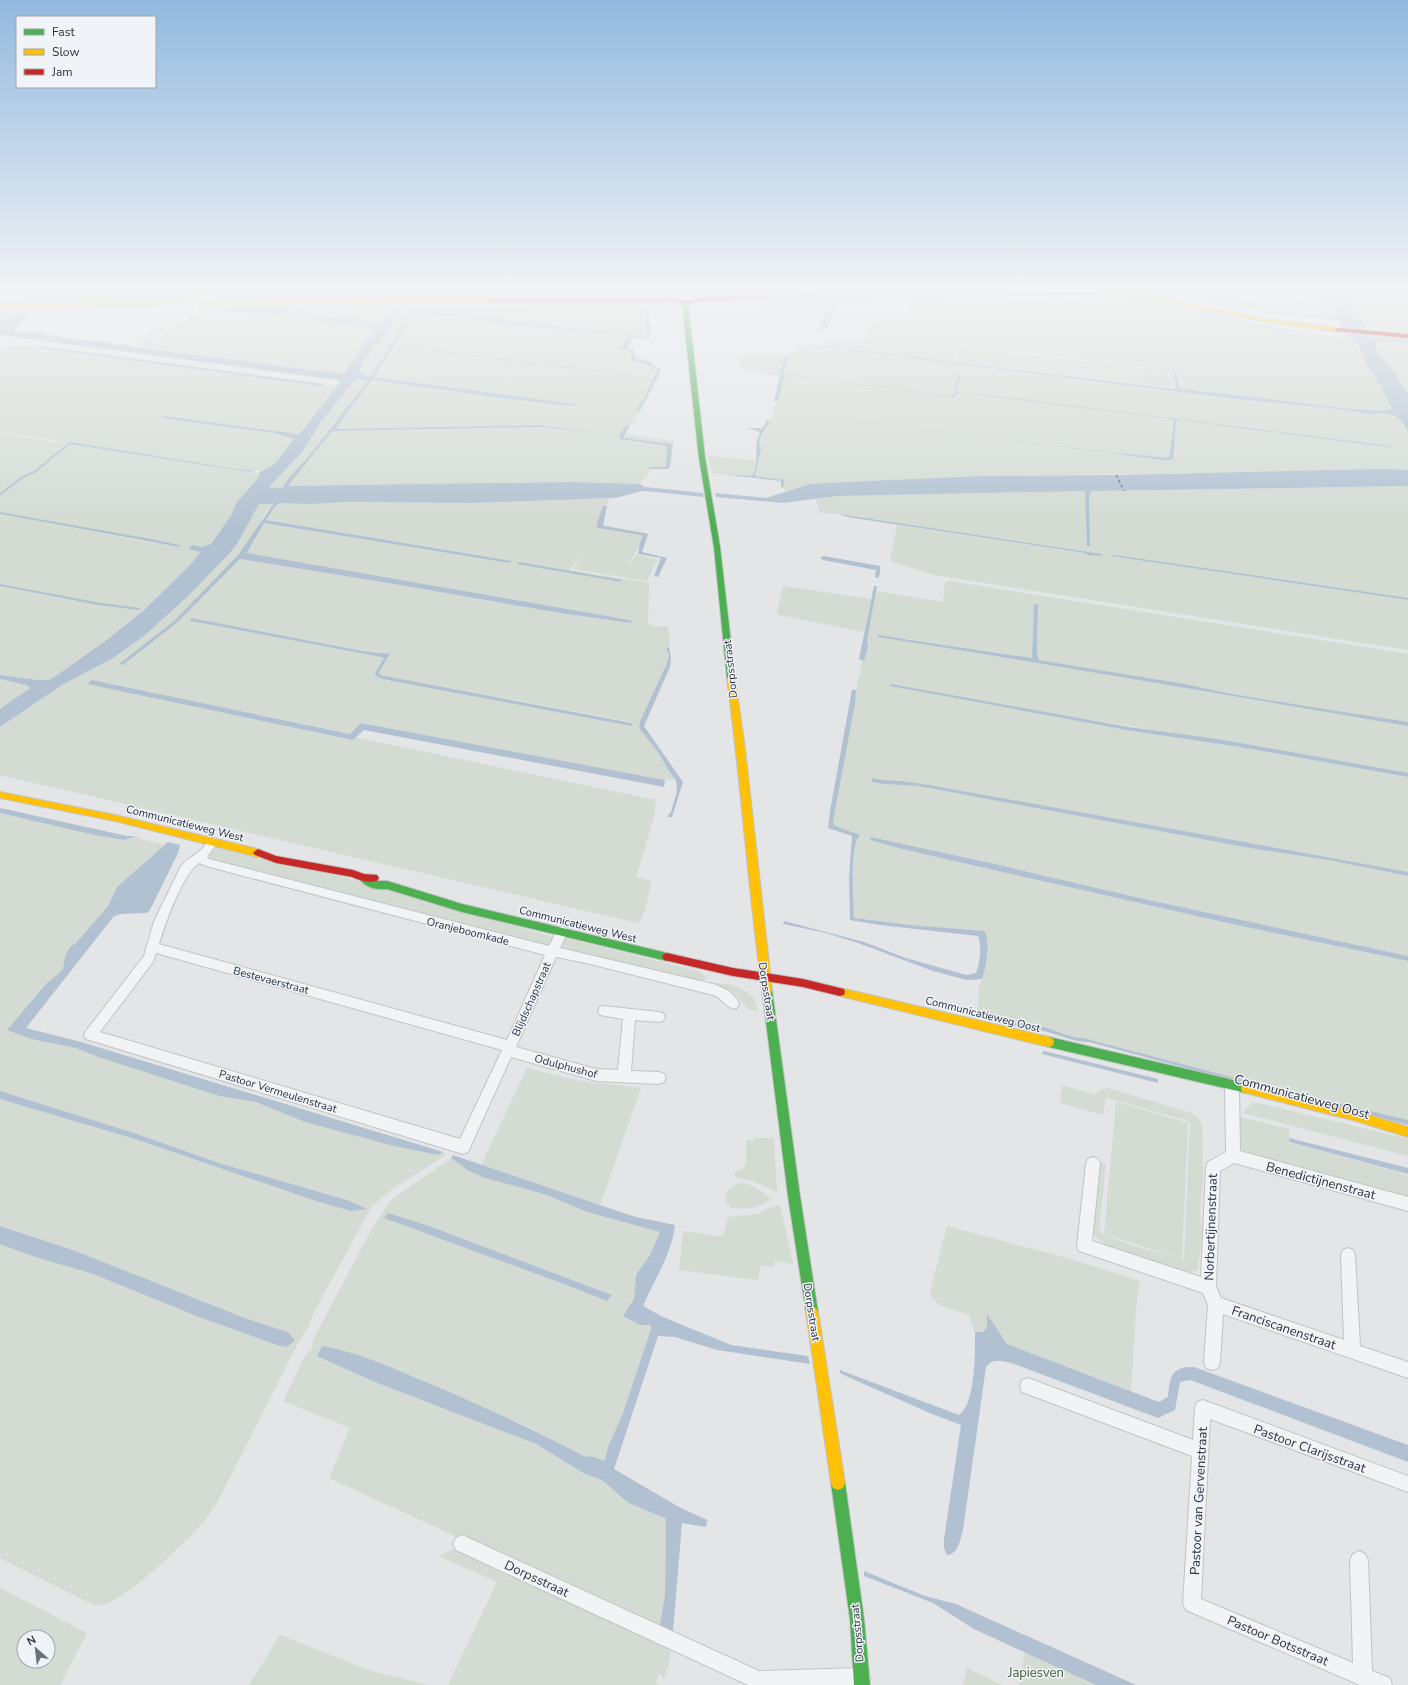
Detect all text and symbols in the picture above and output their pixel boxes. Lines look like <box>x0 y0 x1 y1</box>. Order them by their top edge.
legend <box>16 16 156 88</box>
text: Fast <box>52 24 75 40</box>
text: Slow <box>52 44 80 60</box>
text: Jam <box>51 64 73 80</box>
street label: Dorpsstraat <box>720 639 741 699</box>
street label: Communicatieweg West <box>125 802 245 845</box>
street label: Communicatieweg West <box>518 903 638 946</box>
street label: Oranjeboomkade <box>425 914 511 949</box>
street label: Blijdschapstraat <box>508 960 555 1039</box>
street label: Dorpsstraat <box>755 961 779 1021</box>
street label: Bestevaerstraat <box>231 963 310 998</box>
street label: Communicatieweg Oost <box>924 993 1042 1036</box>
street label: Odulphushof <box>533 1051 599 1082</box>
street label: Pastoor Vermeulenstraat <box>217 1066 339 1117</box>
street label: Communicatieweg Oost <box>1232 1070 1372 1124</box>
street label: Benedictijnenstraat <box>1264 1158 1378 1204</box>
street label: Norbertijnenstraat <box>1200 1173 1222 1281</box>
street label: Dorpsstraat <box>800 1282 824 1342</box>
street label: Franciscanenstraat <box>1229 1302 1339 1354</box>
street label: Pastoor Clarijsstraat <box>1251 1420 1369 1478</box>
street label: Pastoor van Gervenstraat <box>1186 1426 1212 1575</box>
street label: Dorpsstraat <box>501 1556 572 1602</box>
street label: Dorpsstraat <box>847 1603 868 1663</box>
street label: Pastoor Botsstraat <box>1224 1611 1331 1671</box>
north arrow <box>16 1629 56 1669</box>
text: N <box>24 1632 39 1649</box>
park label: Japiesven <box>1007 1664 1064 1682</box>

